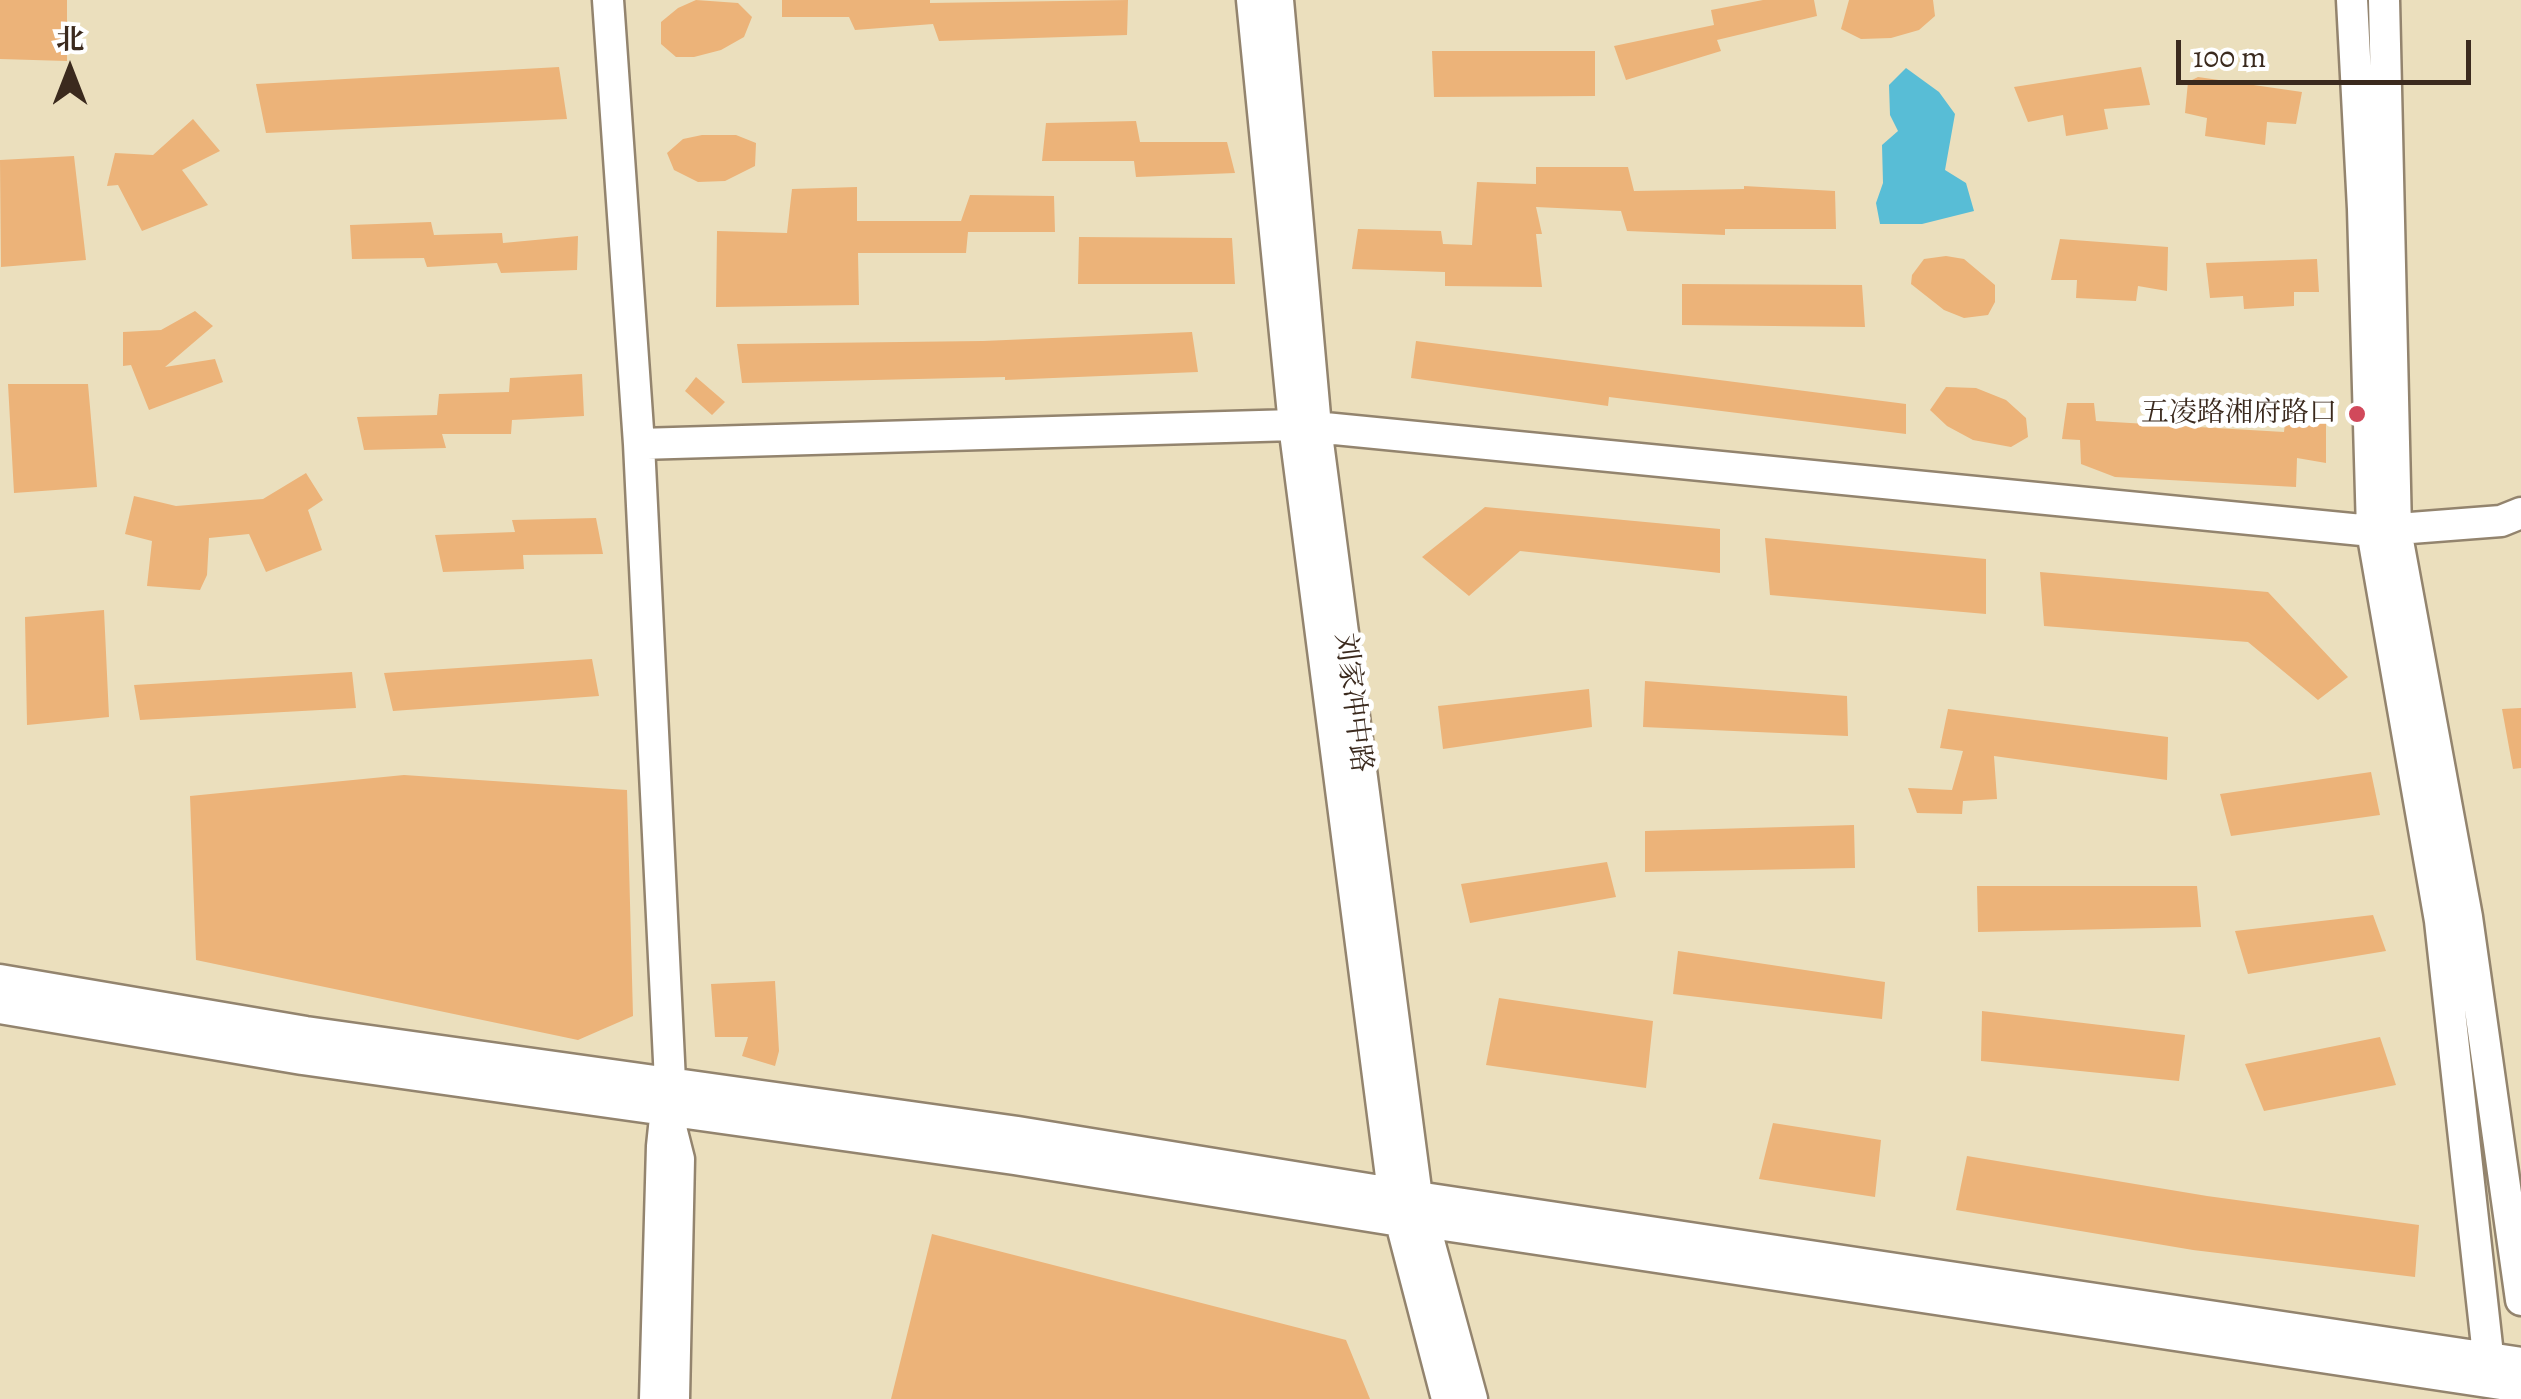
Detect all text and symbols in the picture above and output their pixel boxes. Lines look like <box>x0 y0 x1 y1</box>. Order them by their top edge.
north arrow <box>20 20 120 120</box>
scale bar <box>2181 20 2476 82</box>
text: 北 <box>56 21 84 59</box>
text: 100 m <box>2193 37 2266 77</box>
place label: 五凌路湘府路口 <box>2141 397 2337 431</box>
marker: 五凌路湘府路口 <box>2346 403 2368 425</box>
street label: 刘家冲中路 <box>1327 631 1377 775</box>

